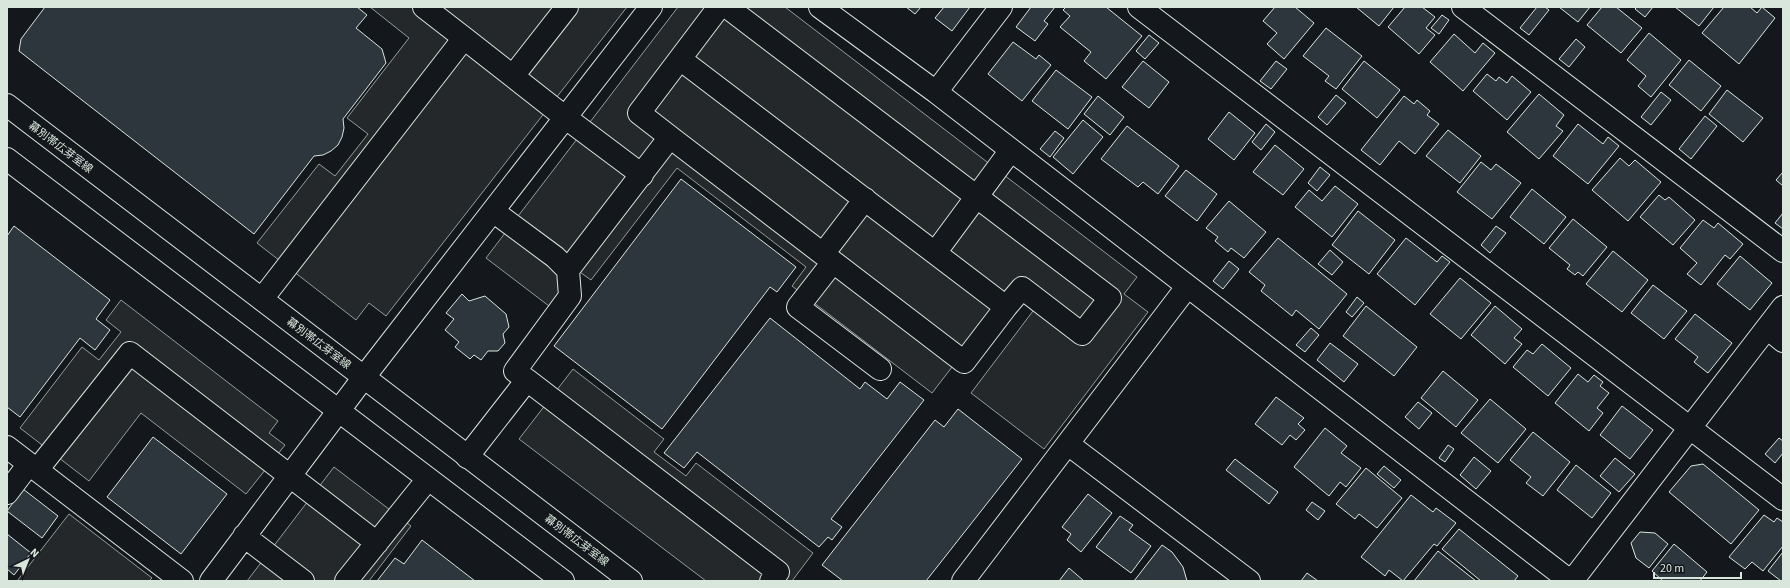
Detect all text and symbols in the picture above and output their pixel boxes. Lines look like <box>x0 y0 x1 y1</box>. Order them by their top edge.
street label: 幕別帯広芽室線 <box>25 118 96 177</box>
street label: 幕別帯広芽室線 <box>283 314 354 373</box>
street label: 幕別帯広芽室線 <box>541 511 612 570</box>
north arrow <box>8 540 48 580</box>
text: N <box>27 545 42 561</box>
scale bar <box>1654 554 1741 580</box>
text: 20 m <box>1660 560 1684 577</box>

